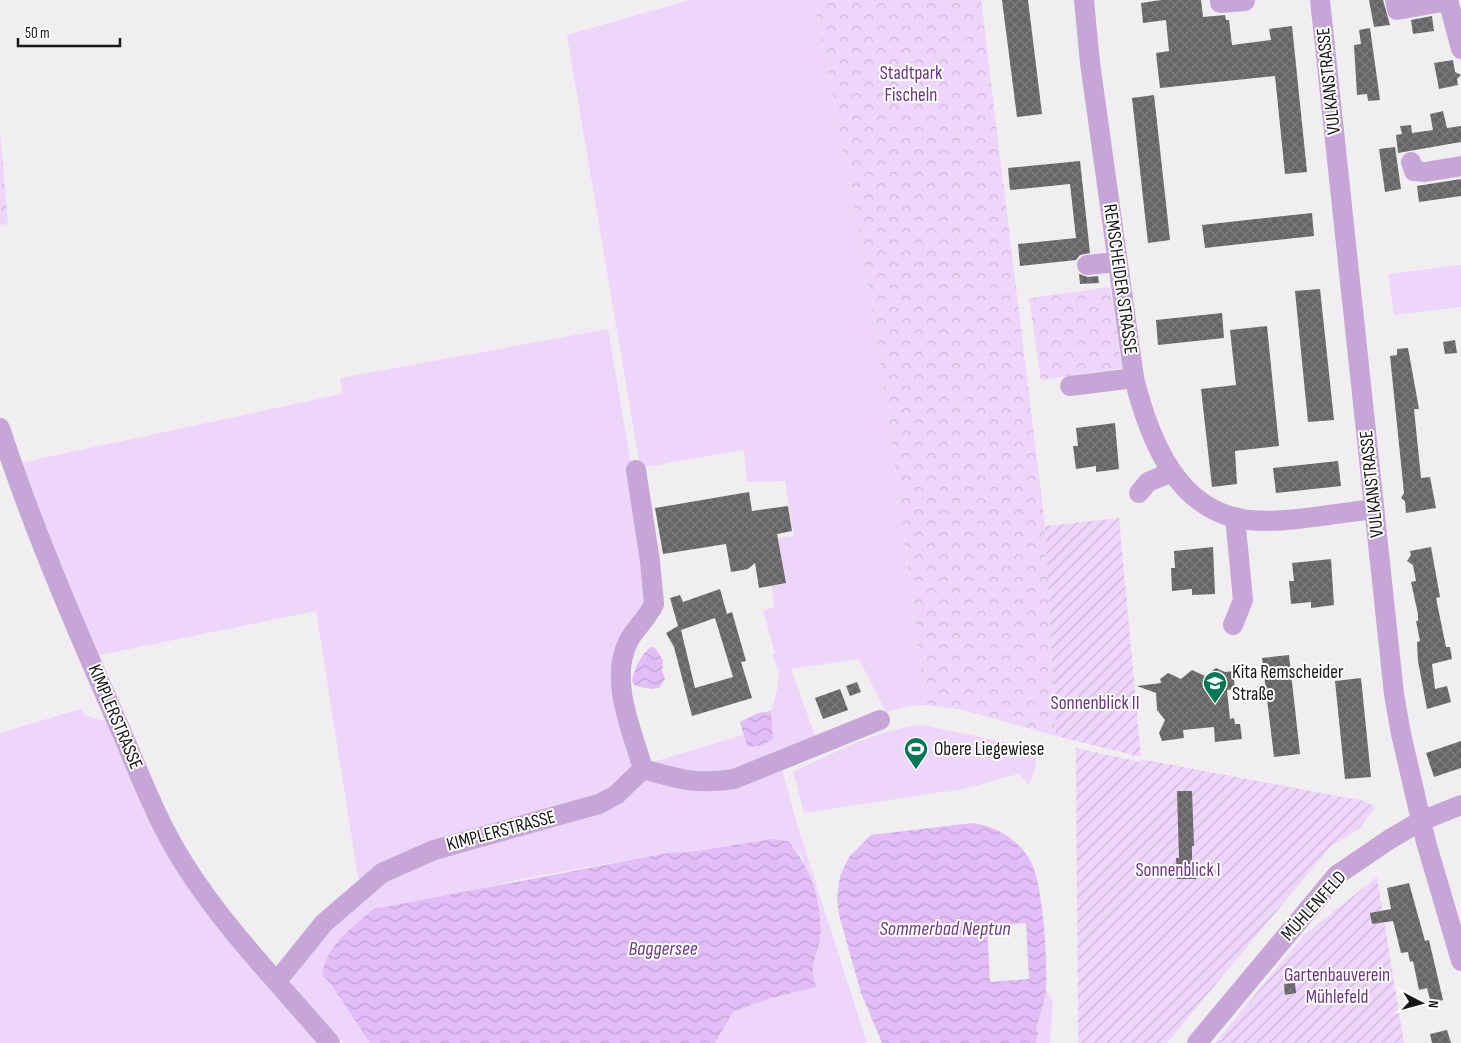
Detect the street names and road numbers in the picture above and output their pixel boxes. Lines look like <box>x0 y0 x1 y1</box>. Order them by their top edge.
street label: VULKANSTRASSE <box>1312 26 1346 136</box>
street label: REMSCHEIDER STRASSE <box>1098 202 1142 356</box>
street label: VULKANSTRASSE <box>1355 429 1389 539</box>
street label: KIMPLERSTRASSE <box>83 661 147 773</box>
street label: KIMPLERSTRASSE <box>444 805 558 857</box>
street label: MÜHLENFELD <box>1276 866 1352 946</box>

